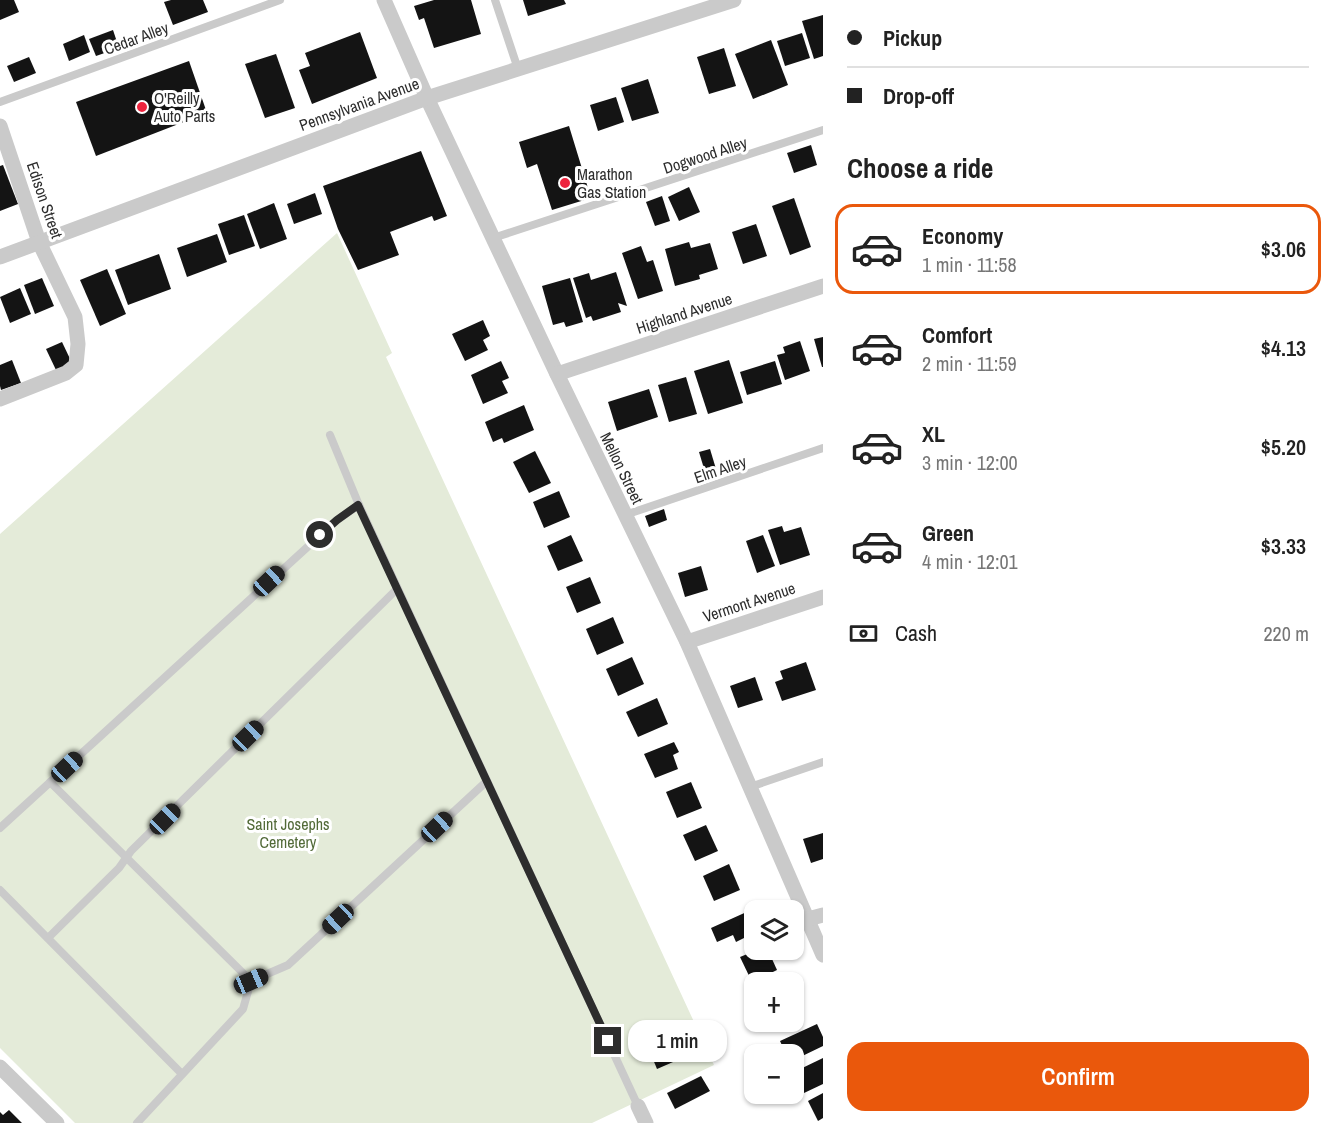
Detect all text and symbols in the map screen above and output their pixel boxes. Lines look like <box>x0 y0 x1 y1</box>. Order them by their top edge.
street label: Cedar Alley <box>101 16 172 60</box>
text: Pickup <box>883 23 942 53</box>
street label: Pennsylvania Avenue <box>296 72 422 136</box>
text: Drop-off <box>883 81 954 111</box>
place label: O'Reilly Auto Parts <box>153 87 215 127</box>
marker: O'Reilly Auto Parts <box>135 100 149 114</box>
street label: Dogwood Alley <box>660 131 750 179</box>
text: Choose a ride <box>847 150 993 186</box>
street label: Edison Street <box>22 159 68 241</box>
place label: Marathon Gas Station <box>577 163 646 203</box>
marker: Marathon Gas Station <box>558 176 572 190</box>
text: Economy <box>922 221 1003 251</box>
icon: car <box>850 222 904 276</box>
text: $3.06 <box>1261 234 1306 264</box>
text: 1 min · 11:58 <box>922 251 1017 278</box>
street label: Highland Avenue <box>633 287 735 339</box>
text: Comfort <box>922 320 992 350</box>
icon: car <box>850 321 904 375</box>
text: $4.13 <box>1261 333 1306 363</box>
text: 2 min · 11:59 <box>922 350 1017 377</box>
text: XL <box>922 419 945 449</box>
icon: car <box>850 420 904 474</box>
street label: Mellon Street <box>595 428 649 508</box>
text: $5.20 <box>1261 432 1306 462</box>
text: 3 min · 12:00 <box>922 449 1018 476</box>
street label: Elm Alley <box>691 450 750 488</box>
text: Green <box>922 518 974 548</box>
icon: car <box>850 519 904 573</box>
route start <box>306 521 333 548</box>
text: $3.33 <box>1261 531 1306 561</box>
text: 4 min · 12:01 <box>922 548 1018 575</box>
car <box>250 562 288 600</box>
street label: Vermont Avenue <box>700 577 798 627</box>
icon: cash <box>847 617 880 650</box>
text: Cash <box>895 618 937 648</box>
text: 220 m <box>1263 620 1309 647</box>
car <box>229 717 267 755</box>
car <box>48 748 86 786</box>
car <box>146 800 184 838</box>
car <box>418 808 456 846</box>
park label: Saint Josephs Cemetery <box>246 813 330 853</box>
car <box>319 900 357 938</box>
map controls <box>744 900 804 1104</box>
button: layers <box>744 900 804 960</box>
car <box>231 966 271 996</box>
button: + <box>744 972 804 1032</box>
callout: 1 min <box>629 1020 728 1062</box>
route end <box>594 1027 621 1054</box>
text: 1 min <box>656 1027 699 1054</box>
button: Confirm <box>847 1042 1309 1111</box>
button: − <box>744 1044 804 1104</box>

